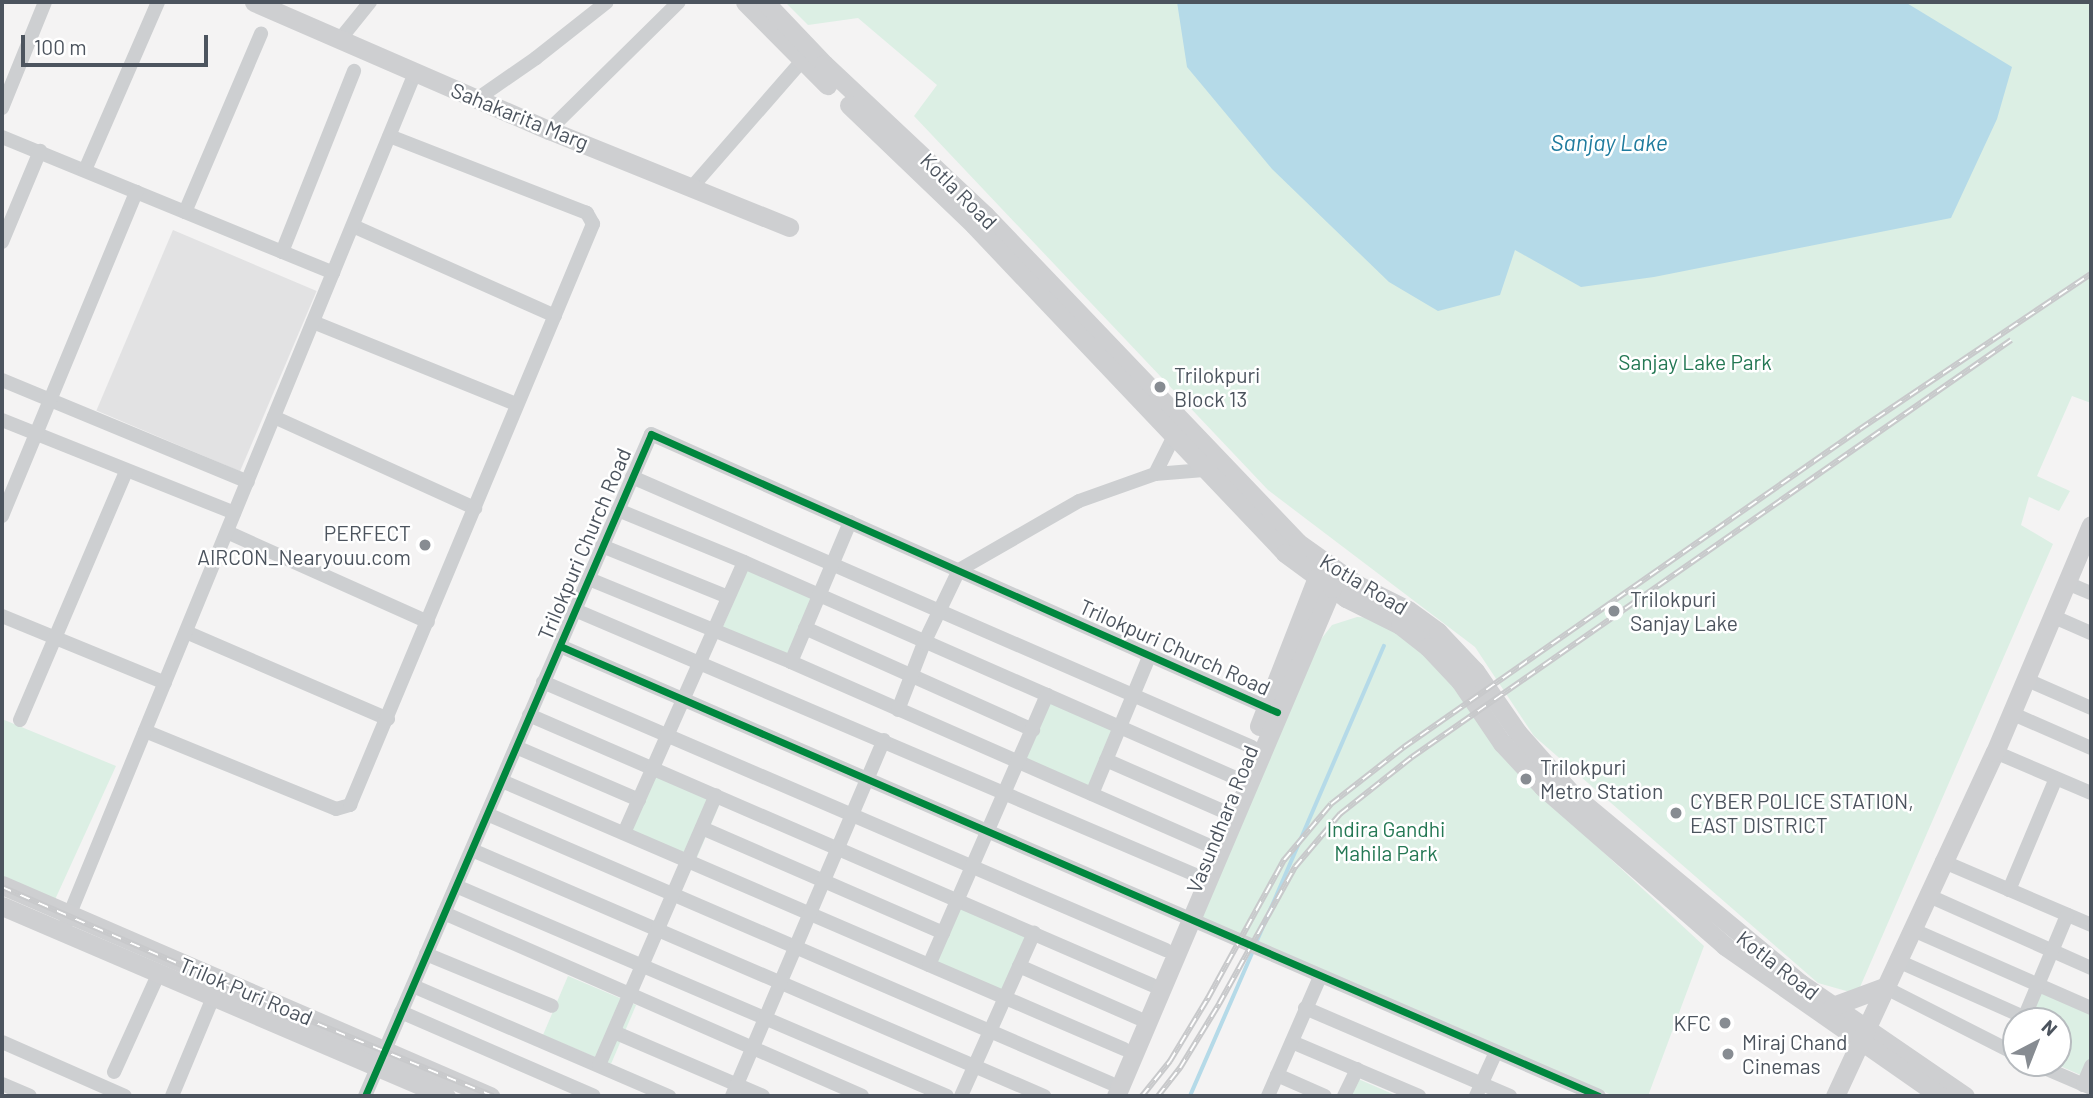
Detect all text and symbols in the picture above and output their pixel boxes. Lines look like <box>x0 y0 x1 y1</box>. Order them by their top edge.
scale bar <box>24 21 212 65</box>
text: 100 m <box>34 34 87 59</box>
street label: Sahakarita Marg <box>448 77 592 155</box>
water label: Sanjay Lake <box>1550 128 1668 156</box>
street label: Kotla Road <box>916 148 1002 234</box>
park label: Sanjay Lake Park <box>1618 349 1772 375</box>
place label: Trilokpuri Block 13 <box>1174 362 1260 412</box>
marker: Trilokpuri Block 13 <box>1152 379 1168 395</box>
street label: Trilokpuri Church Road <box>532 444 636 644</box>
place label: PERFECT AIRCON_Nearyouu.com <box>197 520 411 570</box>
marker: PERFECT AIRCON_Nearyouu.com <box>417 537 433 553</box>
street label: Kotla Road <box>1316 548 1412 620</box>
place label: Trilokpuri Sanjay Lake <box>1630 586 1738 636</box>
street label: Trilokpuri Church Road <box>1076 594 1274 700</box>
marker: Trilokpuri Sanjay Lake <box>1604 601 1624 621</box>
street label: Vasundhara Road <box>1181 741 1263 897</box>
place label: Trilokpuri Metro Station <box>1540 754 1663 804</box>
marker: Trilokpuri Metro Station <box>1518 771 1534 787</box>
place label: CYBER POLICE STATION, EAST DISTRICT <box>1690 788 1914 838</box>
marker: CYBER POLICE STATION, EAST DISTRICT <box>1668 805 1684 821</box>
park label: Indira Gandhi Mahila Park <box>1327 816 1445 866</box>
street label: Kotla Road <box>1732 925 1824 1005</box>
street label: Trilok Puri Road <box>176 952 316 1030</box>
north arrow <box>2002 1007 2072 1077</box>
place label: KFC <box>1674 1010 1711 1036</box>
marker: KFC <box>1717 1015 1733 1031</box>
text: N <box>2038 1015 2062 1040</box>
place label: Miraj Chand Cinemas <box>1742 1029 1847 1079</box>
marker: Miraj Chand Cinemas <box>1720 1046 1736 1062</box>

